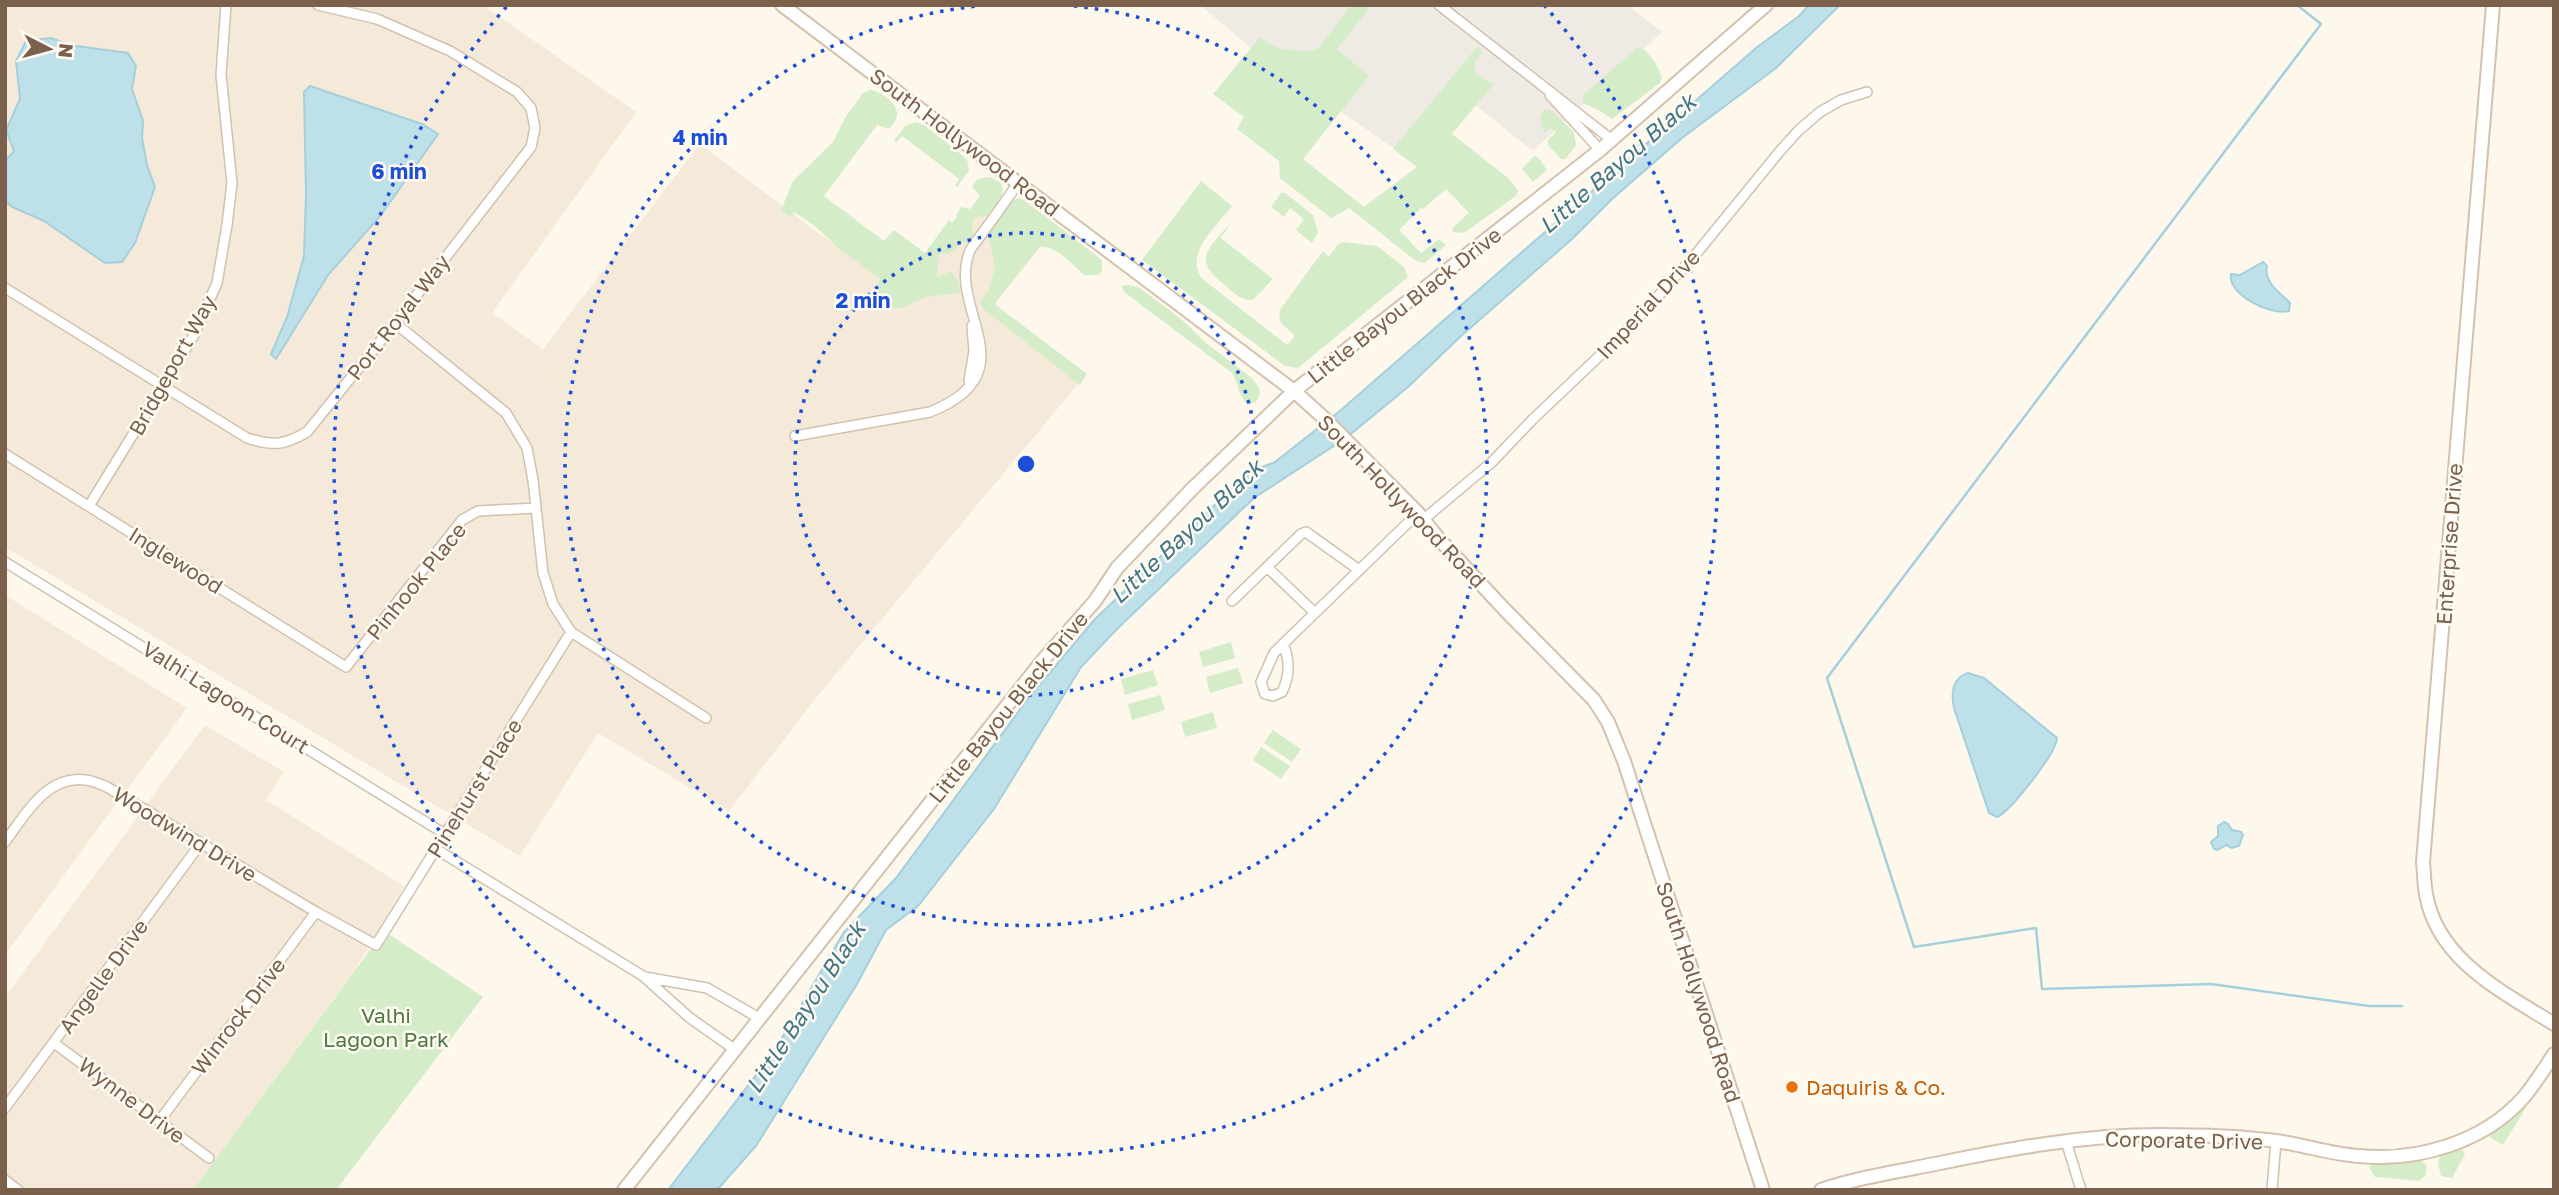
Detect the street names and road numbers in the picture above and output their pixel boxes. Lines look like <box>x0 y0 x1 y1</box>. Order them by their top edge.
street label: South Hollywood Road <box>865 62 1065 222</box>
street label: Little Bayou Black Drive <box>1302 221 1506 389</box>
street label: Imperial Drive <box>1591 244 1705 364</box>
street label: Port Royal Way <box>341 249 455 385</box>
street label: Bridgeport Way <box>123 290 221 440</box>
street label: South Hollywood Road <box>1313 409 1491 593</box>
street label: Enterprise Drive <box>2430 462 2468 626</box>
street label: Pinhook Place <box>361 517 471 645</box>
street label: Inglewood <box>124 521 228 599</box>
street label: Little Bayou Black Drive <box>923 606 1093 808</box>
street label: Valhi Lagoon Court <box>138 635 314 759</box>
street label: Pinehurst Place <box>421 714 527 862</box>
street label: Woodwind Drive <box>108 781 262 887</box>
street label: South Hollywood Road <box>1651 878 1747 1106</box>
street label: Angelle Drive <box>53 914 153 1038</box>
street label: Winrock Drive <box>186 952 290 1080</box>
street label: Wynne Drive <box>73 1051 191 1149</box>
street label: Corporate Drive <box>2105 1126 2263 1154</box>

